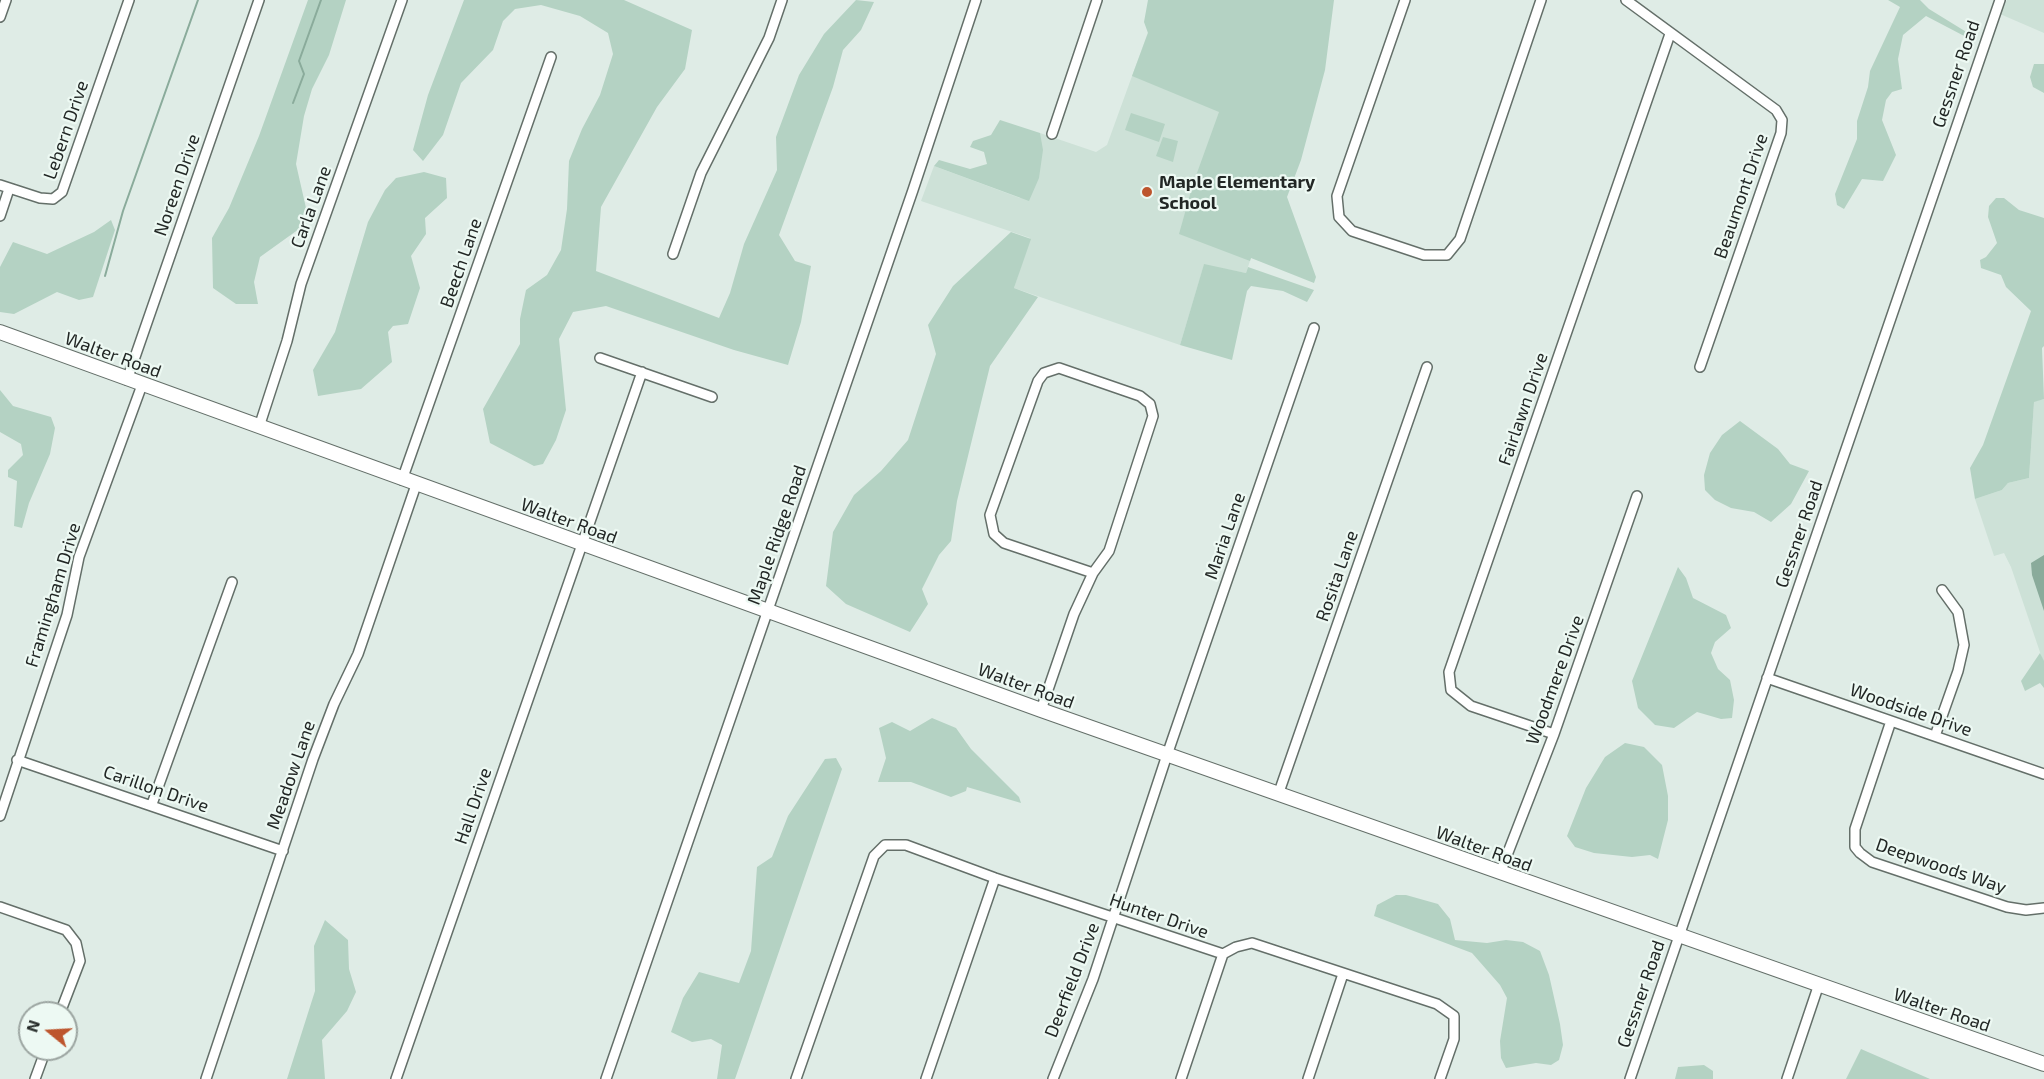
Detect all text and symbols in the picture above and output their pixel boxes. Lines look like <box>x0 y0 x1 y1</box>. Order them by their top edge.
street label: Gessner Road <box>1928 18 1984 130</box>
street label: Lebern Drive <box>39 78 93 182</box>
street label: Noreen Drive <box>149 131 205 239</box>
street label: Beaumont Drive <box>1709 131 1773 261</box>
street label: Carla Lane <box>286 163 336 251</box>
place label: Maple Elementary School <box>1159 171 1315 213</box>
marker: Maple Elementary School <box>1140 185 1154 199</box>
street label: Beech Lane <box>436 216 486 310</box>
street label: Walter Road <box>62 328 164 382</box>
street label: Fairlawn Drive <box>1494 350 1552 468</box>
street label: Maple Ridge Road <box>743 462 811 608</box>
street label: Gessner Road <box>1771 478 1827 590</box>
street label: Maria Lane <box>1200 490 1250 582</box>
street label: Walter Road <box>518 494 620 548</box>
street label: Framingham Drive <box>21 520 85 670</box>
street label: Rosita Lane <box>1311 528 1363 624</box>
street label: Woodmere Drive <box>1522 612 1588 748</box>
street label: Walter Road <box>975 659 1077 713</box>
street label: Woodside Drive <box>1847 679 1975 741</box>
street label: Meadow Lane <box>262 718 320 832</box>
street label: Carillon Drive <box>101 761 211 817</box>
street label: Hall Drive <box>450 765 496 847</box>
street label: Walter Road <box>1433 822 1535 876</box>
street label: Deepwoods Way <box>1873 834 2009 898</box>
street label: Hunter Drive <box>1107 889 1211 943</box>
street label: Deerfield Drive <box>1040 919 1104 1041</box>
street label: Gessner Road <box>1613 938 1669 1050</box>
street label: Walter Road <box>1891 983 1993 1037</box>
north arrow <box>18 1001 78 1061</box>
text: N <box>21 1017 43 1034</box>

